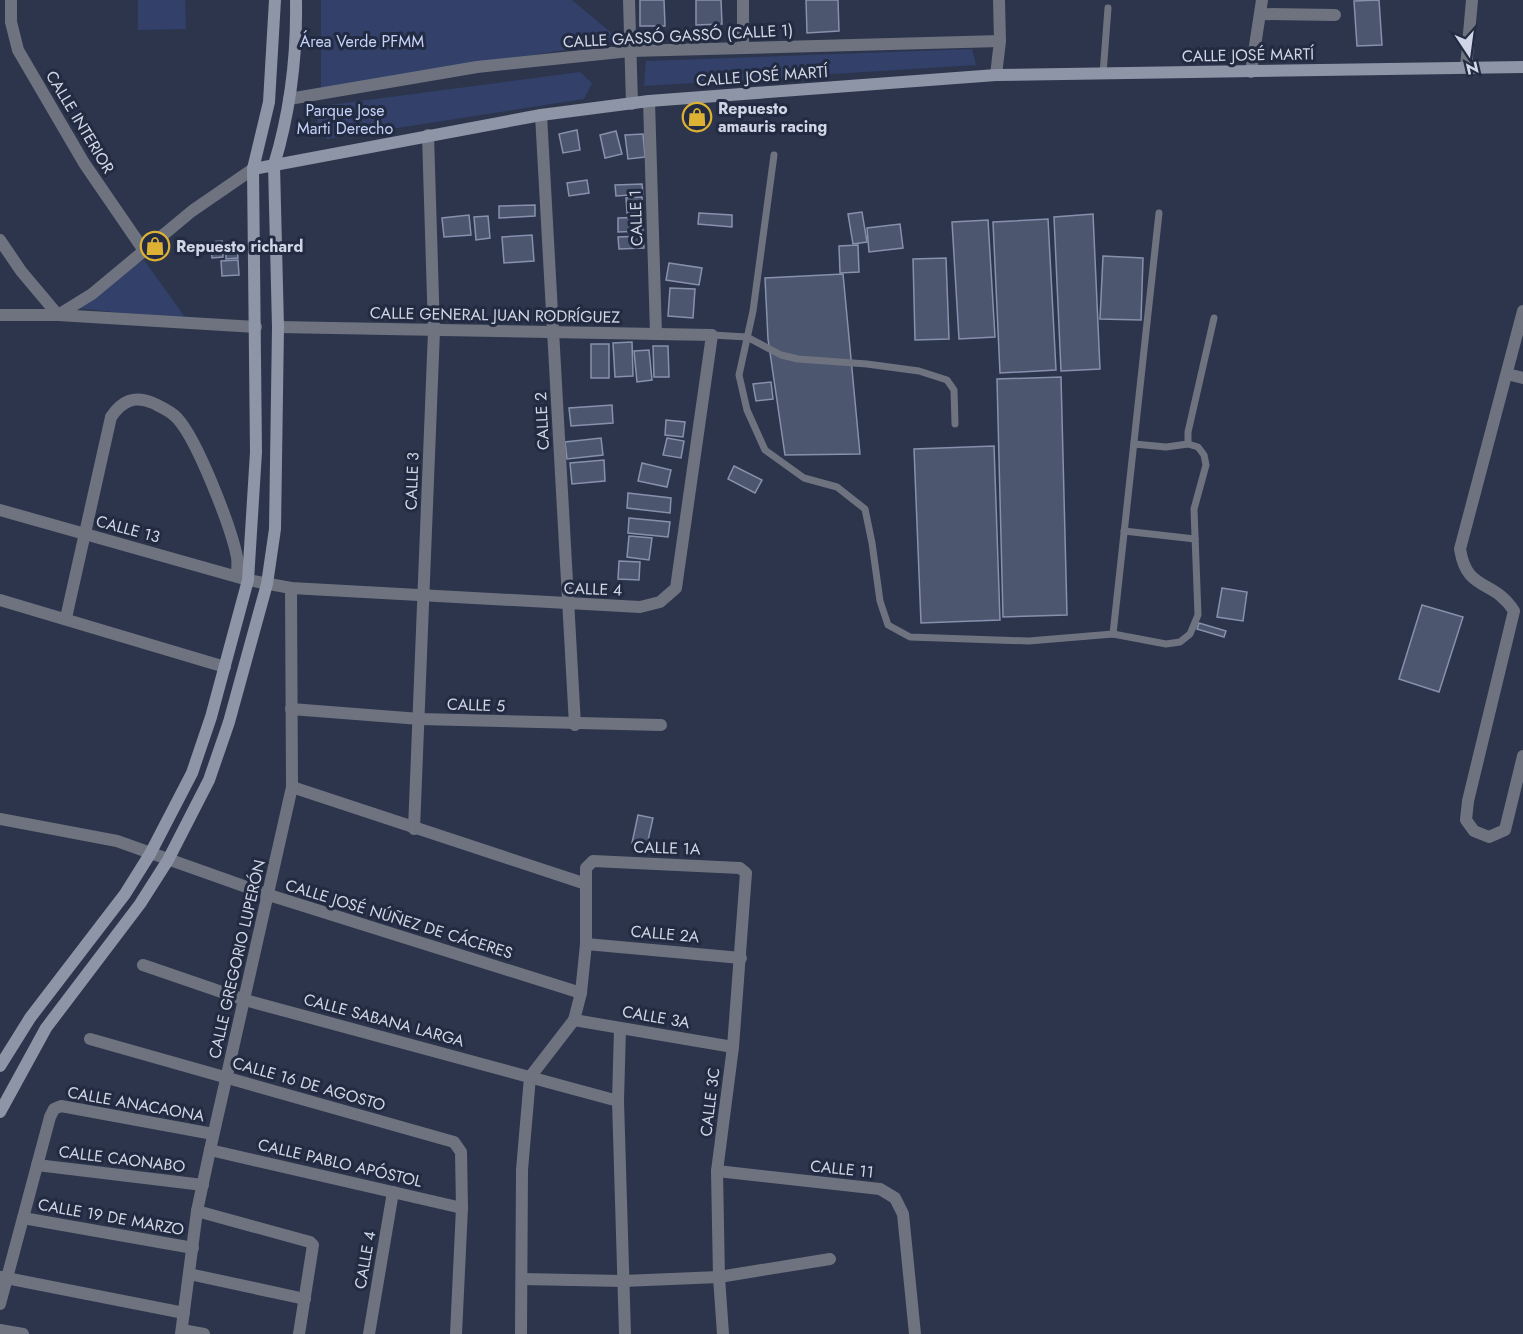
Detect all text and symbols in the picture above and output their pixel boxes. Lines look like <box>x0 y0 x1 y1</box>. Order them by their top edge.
street label: CALLE GASSÓ GASSÓ (CALLE 1) <box>562 18 794 54</box>
north arrow <box>1439 24 1499 84</box>
park label: Área Verde PFMM <box>300 30 424 53</box>
street label: CALLE JOSÉ MARTÍ <box>1182 42 1315 68</box>
text: N <box>1463 55 1481 81</box>
street label: CALLE JOSÉ MARTÍ <box>695 60 830 92</box>
street label: CALLE INTERIOR <box>40 66 120 178</box>
place label: Repuesto amauris racing <box>718 97 827 138</box>
park label: Parque Jose Marti Derecho <box>297 99 393 140</box>
shop icon: Repuesto amauris racing <box>681 101 713 133</box>
street label: CALLE 1 <box>624 189 648 247</box>
shop icon: Repuesto richard <box>139 230 171 262</box>
place label: Repuesto richard <box>176 235 303 258</box>
street label: CALLE GENERAL JUAN RODRÍGUEZ <box>370 301 621 329</box>
street label: CALLE 2 <box>529 391 555 451</box>
street label: CALLE 3 <box>399 451 425 510</box>
street label: CALLE 13 <box>94 509 163 549</box>
street label: CALLE 4 <box>563 576 623 602</box>
street label: CALLE 5 <box>446 692 506 718</box>
street label: CALLE 1A <box>633 835 701 861</box>
street label: CALLE GREGORIO LUPERÓN <box>203 857 271 1061</box>
street label: CALLE JOSÉ NÚÑEZ DE CÁCERES <box>282 873 516 965</box>
street label: CALLE 2A <box>630 920 701 948</box>
street label: CALLE SABANA LARGA <box>301 988 467 1053</box>
street label: CALLE 3A <box>620 1000 692 1034</box>
street label: CALLE 16 DE AGOSTO <box>230 1051 388 1117</box>
street label: CALLE 3C <box>694 1066 726 1138</box>
street label: CALLE ANACAONA <box>66 1081 207 1127</box>
street label: CALLE PABLO APÓSTOL <box>256 1133 425 1193</box>
street label: CALLE CAONABO <box>57 1140 187 1178</box>
street label: CALLE 11 <box>809 1154 875 1184</box>
street label: CALLE 19 DE MARZO <box>36 1193 186 1241</box>
street label: CALLE 4 <box>349 1229 381 1291</box>

